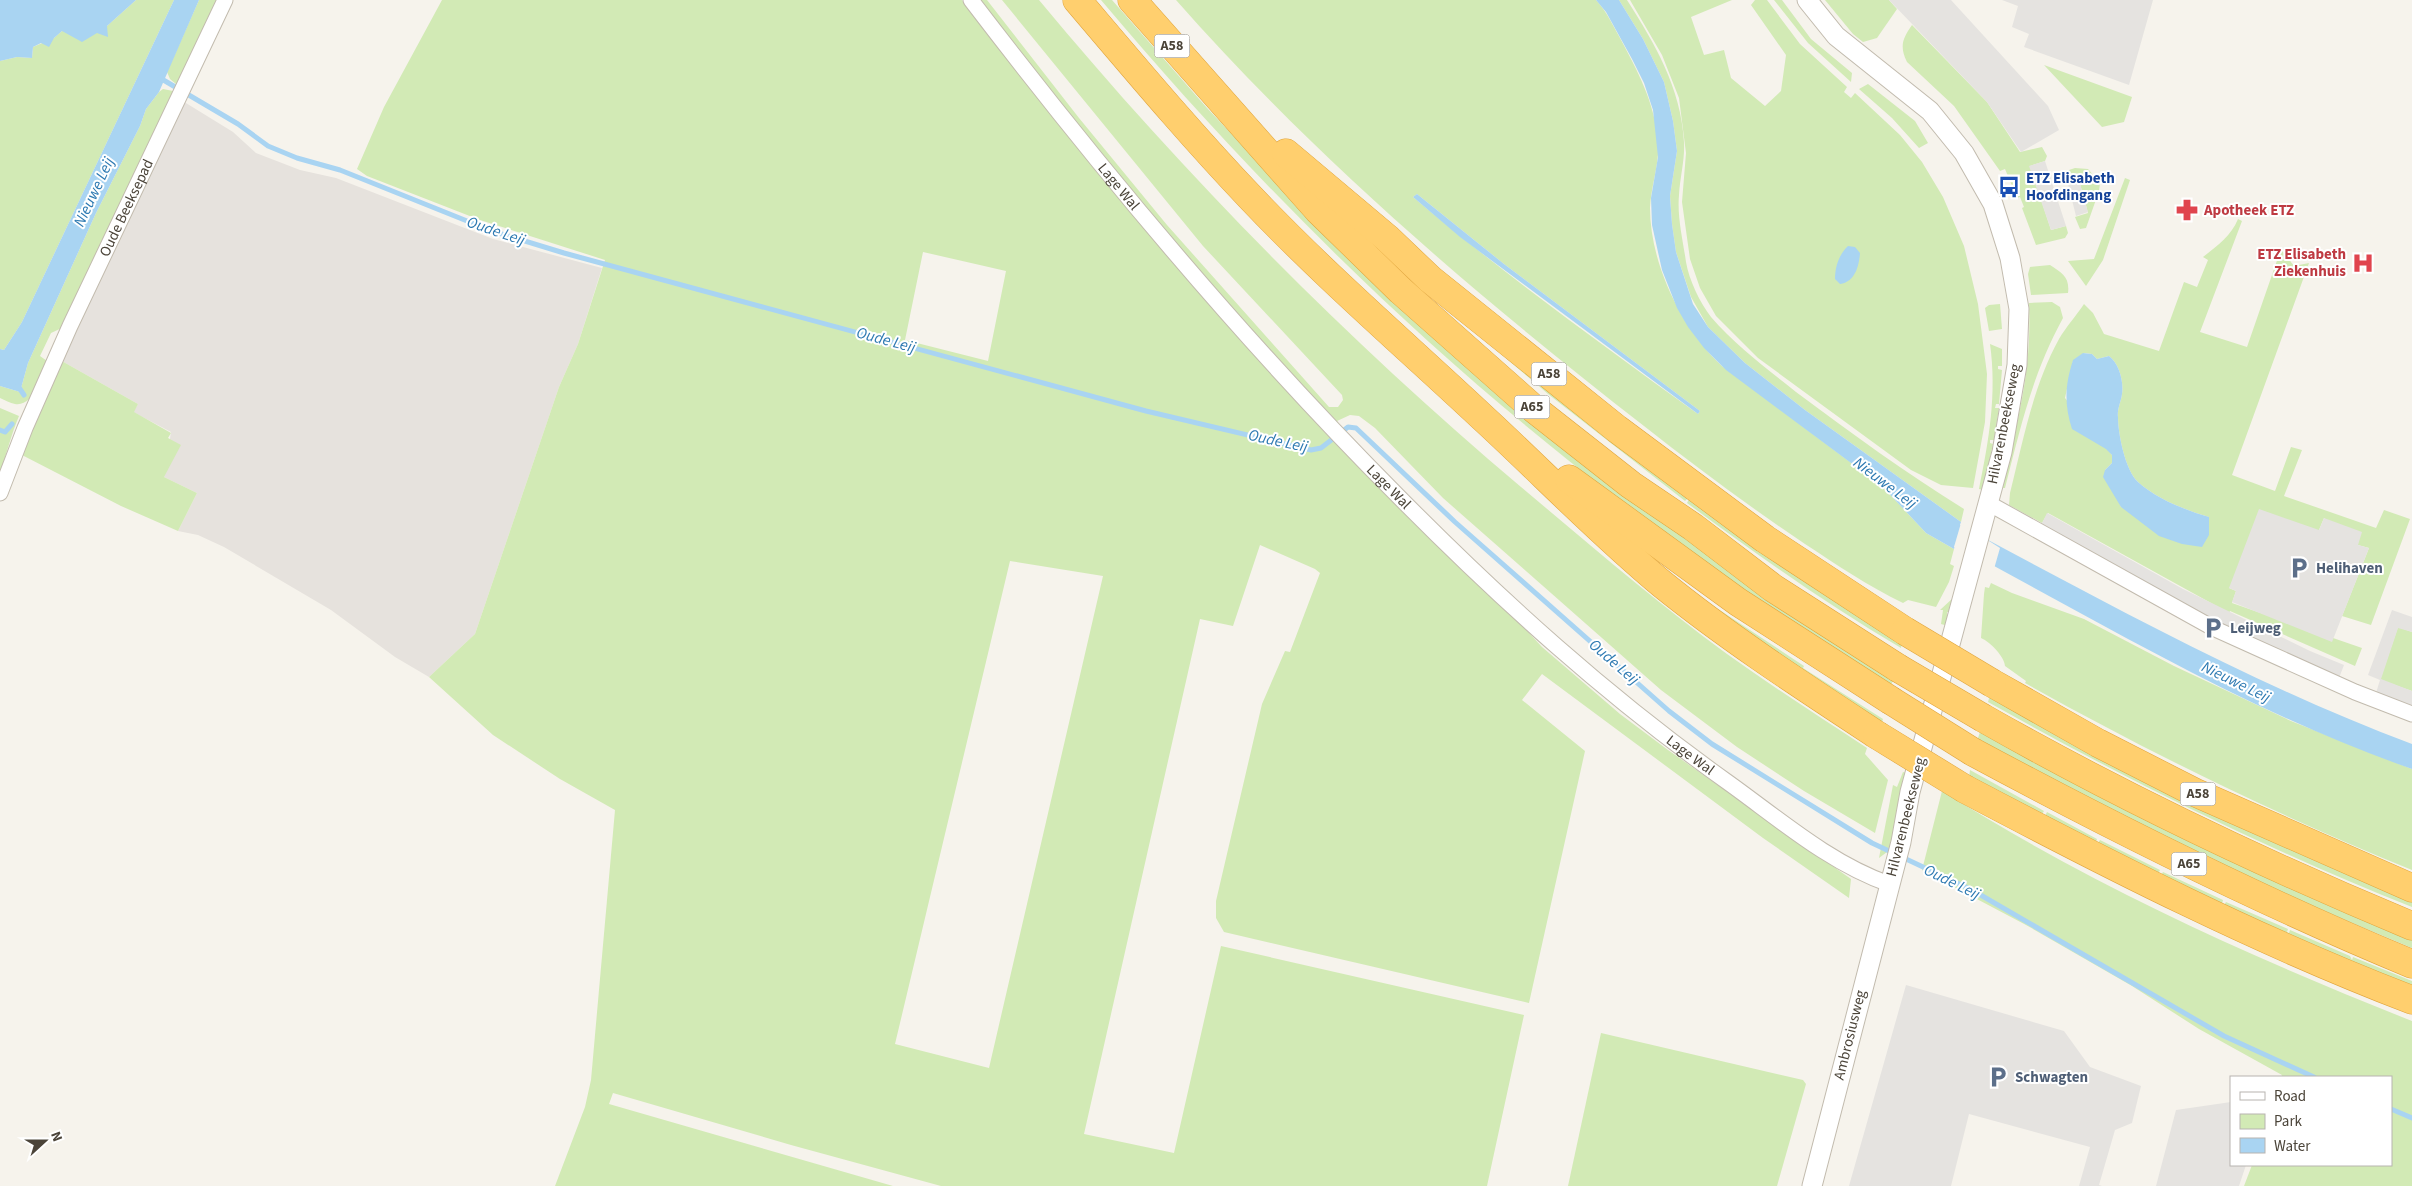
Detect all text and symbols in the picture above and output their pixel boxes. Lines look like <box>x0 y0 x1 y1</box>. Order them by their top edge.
road number: A58 <box>1154 34 1190 58</box>
water label: Nieuwe Leij <box>68 154 120 230</box>
street label: Oude Beeksepad <box>94 155 158 260</box>
street label: Lage Wal <box>1093 158 1145 215</box>
place label: ETZ Elisabeth Hoofdingang <box>2026 168 2115 206</box>
bus stop icon: ETZ Elisabeth Hoofdingang <box>1996 174 2022 200</box>
pharmacy icon: Apotheek ETZ <box>2174 197 2200 223</box>
place label: Apotheek ETZ <box>2203 200 2294 221</box>
water label: Oude Leij <box>464 211 528 251</box>
place label: ETZ Elisabeth Ziekenhuis <box>2257 244 2346 282</box>
hospital icon: ETZ Elisabeth Ziekenhuis <box>2350 250 2376 276</box>
water label: Oude Leij <box>854 322 918 358</box>
road number: A58 <box>1532 362 1566 386</box>
street label: Hilvarenbeekseweg <box>1982 362 2026 486</box>
road number: A65 <box>1514 396 1550 418</box>
water label: Oude Leij <box>1246 424 1310 458</box>
water label: Nieuwe Leij <box>1849 452 1921 514</box>
street label: Lage Wal <box>1362 460 1416 514</box>
parking icon: Helihaven <box>2286 555 2312 581</box>
place label: Helihaven <box>2316 558 2383 579</box>
parking icon: Leijweg <box>2200 615 2226 641</box>
place label: Leijweg <box>2230 618 2281 639</box>
water label: Oude Leij <box>1584 634 1644 690</box>
water label: Nieuwe Leij <box>2198 656 2274 708</box>
street label: Lage Wal <box>1662 730 1719 780</box>
street label: Hilvarenbeekseweg <box>1881 755 1931 879</box>
road number: A58 <box>2180 782 2216 806</box>
road number: A65 <box>2172 852 2206 876</box>
water label: Oude Leij <box>1920 859 1984 905</box>
street label: Ambrosiusweg <box>1829 987 1871 1082</box>
parking icon: Schwagten <box>1985 1064 2011 1090</box>
place label: Schwagten <box>2015 1067 2088 1088</box>
legend <box>2230 1076 2392 1166</box>
text: Road <box>2274 1086 2306 1107</box>
text: Park <box>2274 1111 2303 1132</box>
north arrow <box>20 1116 70 1166</box>
text: N <box>45 1129 67 1145</box>
text: Water <box>2274 1136 2311 1157</box>

